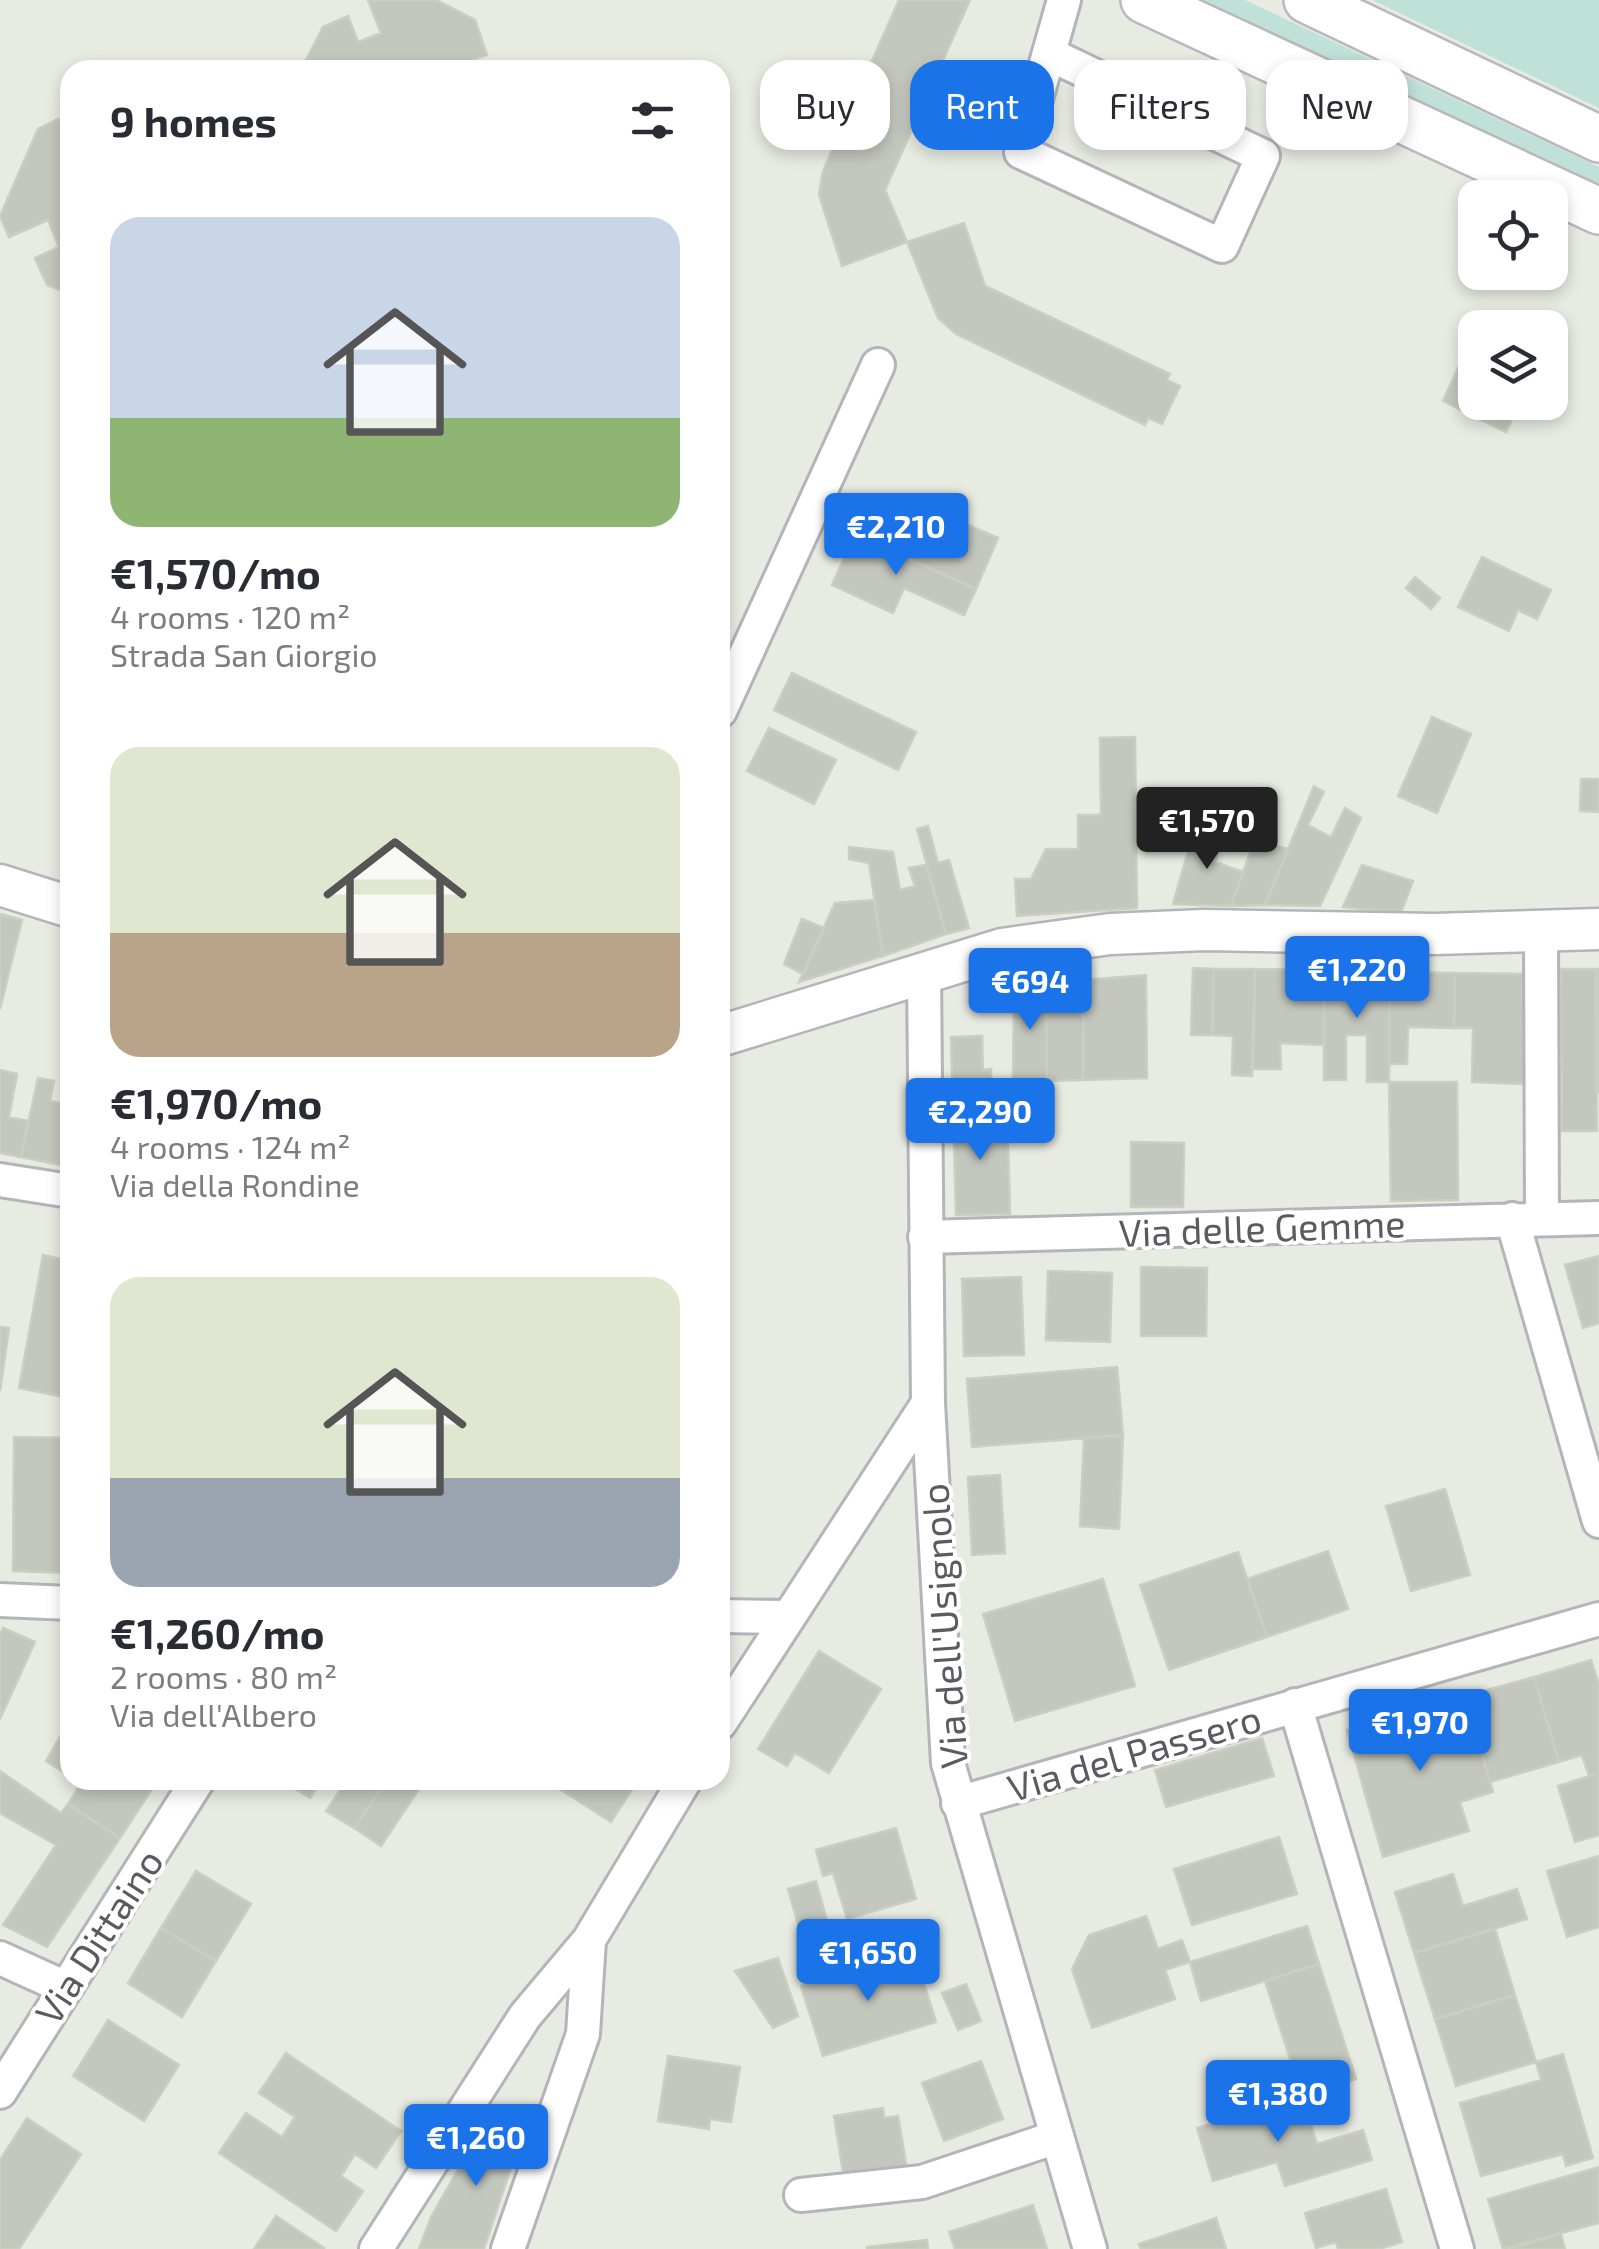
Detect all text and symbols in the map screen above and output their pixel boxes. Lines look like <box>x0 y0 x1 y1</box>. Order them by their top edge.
chip: Buy <box>760 60 890 150</box>
chip: Rent <box>910 60 1054 150</box>
chip: Filters <box>1074 60 1246 150</box>
chip: New <box>1266 60 1408 150</box>
icon: filters <box>625 93 680 148</box>
text: 9 homes <box>110 95 277 145</box>
map controls <box>1458 180 1568 420</box>
button: locate <box>1458 180 1568 290</box>
icon: home <box>305 282 485 462</box>
button: layers <box>1458 310 1568 420</box>
pin: €2,210 <box>815 493 977 578</box>
text: €2,210 <box>846 506 946 544</box>
text: €1,570/mo <box>110 547 321 597</box>
text: 4 rooms · 120 m² <box>110 597 350 635</box>
text: Strada San Giorgio <box>110 635 378 673</box>
pin: €1,570 <box>1126 787 1288 872</box>
text: €1,570 <box>1159 800 1255 838</box>
icon: home <box>305 812 485 992</box>
pin: €1,220 <box>1276 936 1438 1021</box>
pin: €694 <box>971 948 1089 1033</box>
text: €1,220 <box>1307 949 1407 987</box>
text: €694 <box>991 961 1069 999</box>
text: €1,970/mo <box>110 1077 322 1127</box>
pin: €2,290 <box>899 1078 1061 1163</box>
text: €2,290 <box>928 1091 1032 1129</box>
text: 4 rooms · 124 m² <box>110 1127 351 1165</box>
text: Via della Rondine <box>110 1165 360 1203</box>
street label: Via delle Gemme <box>1118 1199 1406 1255</box>
icon: home <box>305 1342 485 1522</box>
street label: Via dell'Usignolo <box>910 1482 976 1770</box>
text: €1,260/mo <box>110 1607 325 1657</box>
text: 2 rooms · 80 m² <box>110 1657 337 1695</box>
pin: €1,970 <box>1339 1689 1501 1774</box>
street label: Via del Passero <box>1002 1694 1266 1810</box>
text: Via dell'Albero <box>110 1695 317 1733</box>
text: €1,970 <box>1371 1702 1469 1740</box>
street label: Via Dittaino <box>24 1840 172 2032</box>
pin: €1,650 <box>787 1919 949 2004</box>
text: €1,650 <box>819 1932 917 1970</box>
pin: €1,380 <box>1197 2060 1359 2145</box>
text: €1,380 <box>1228 2073 1328 2111</box>
pin: €1,260 <box>395 2104 557 2189</box>
text: €1,260 <box>426 2117 526 2155</box>

